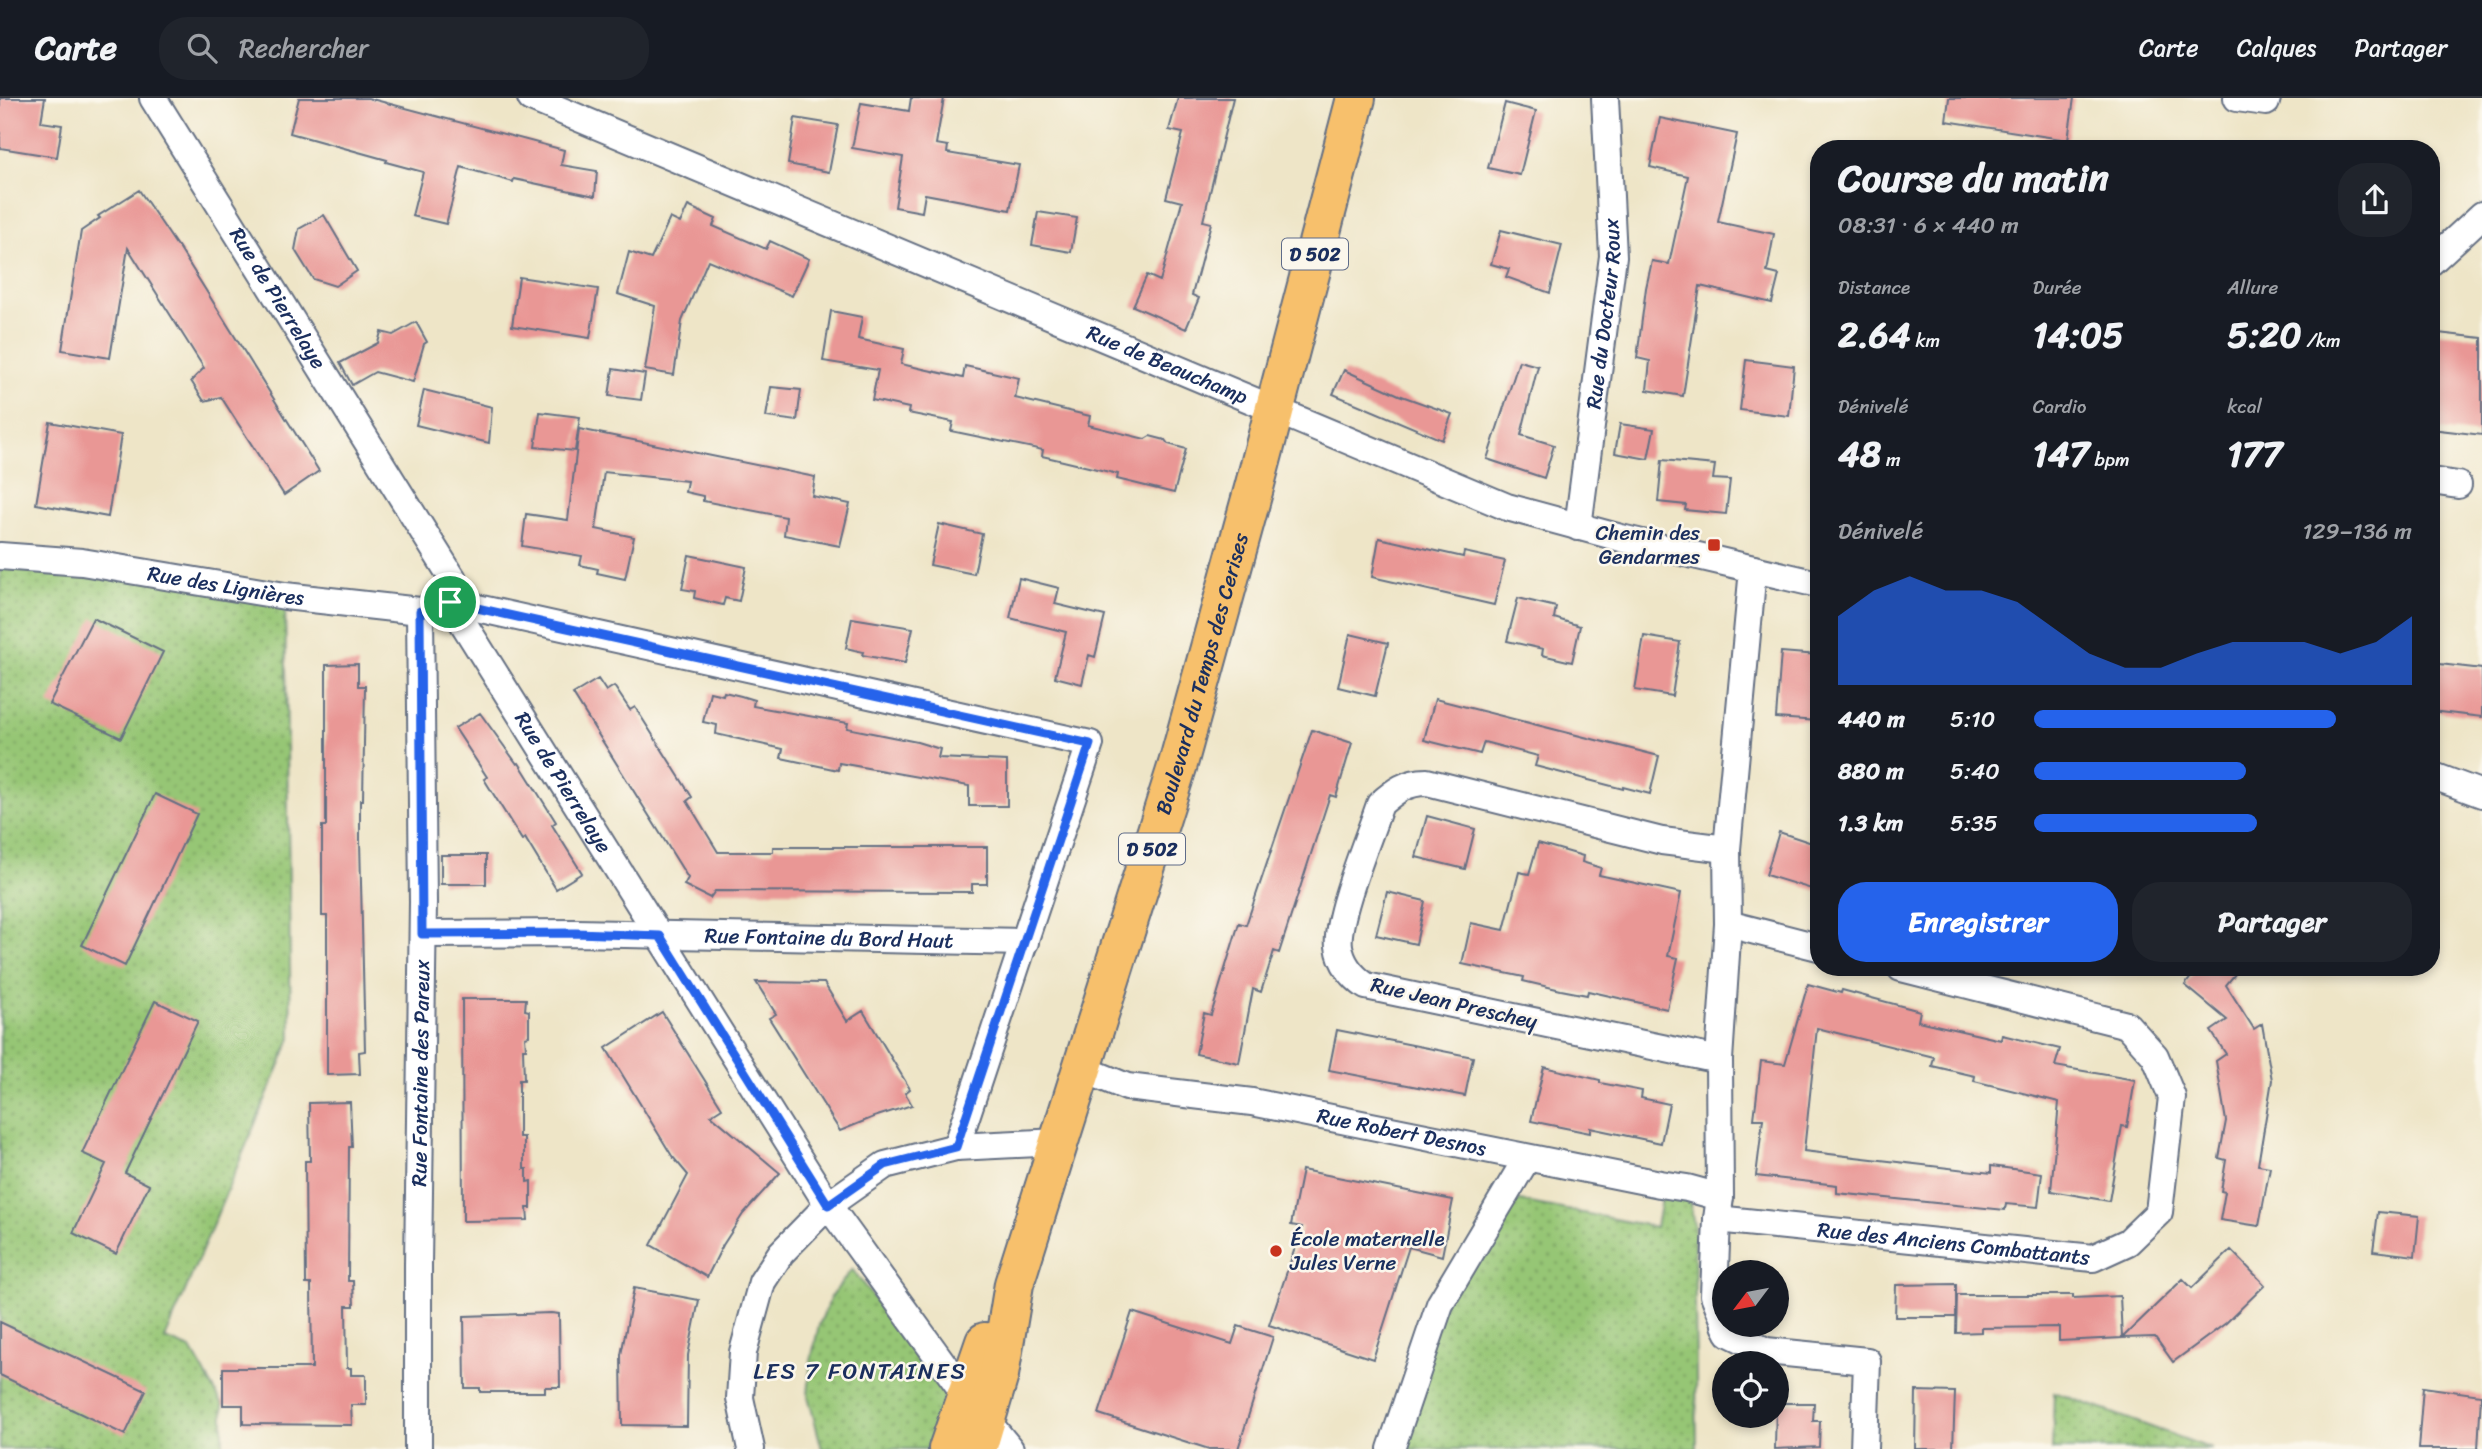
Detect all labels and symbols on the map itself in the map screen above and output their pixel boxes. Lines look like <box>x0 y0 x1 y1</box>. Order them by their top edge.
street label: Rue du Docteur Roux <box>1574 217 1633 411</box>
street label: Rue de Pierrelaye <box>219 219 337 377</box>
road number: D 502 <box>1282 238 1348 270</box>
street label: Rue de Beauchamp <box>1081 314 1254 415</box>
place label: Chemin des Gendarmes <box>1595 514 1700 576</box>
street label: Boulevard du Temps des Cerises <box>1144 528 1260 820</box>
marker: Chemin des Gendarmes <box>1706 537 1722 553</box>
street label: Rue des Lignières <box>145 554 306 617</box>
pin <box>420 572 480 632</box>
street label: Rue de Pierrelaye <box>504 704 622 861</box>
road number: D 502 <box>1119 834 1185 864</box>
street label: Rue Fontaine du Bord Haut <box>704 917 954 960</box>
street label: Rue Fontaine des Pareux <box>400 959 441 1187</box>
street label: Rue Jean Preschey <box>1367 965 1541 1041</box>
street label: Rue Robert Desnos <box>1314 1097 1490 1168</box>
street label: Rue des Anciens Combattants <box>1816 1211 2092 1277</box>
place label: École maternelle Jules Verne <box>1289 1220 1445 1282</box>
marker: École maternelle Jules Verne <box>1268 1243 1284 1259</box>
north arrow <box>1712 1260 1788 1337</box>
district label: LES 7 FONTAINES <box>753 1351 967 1392</box>

